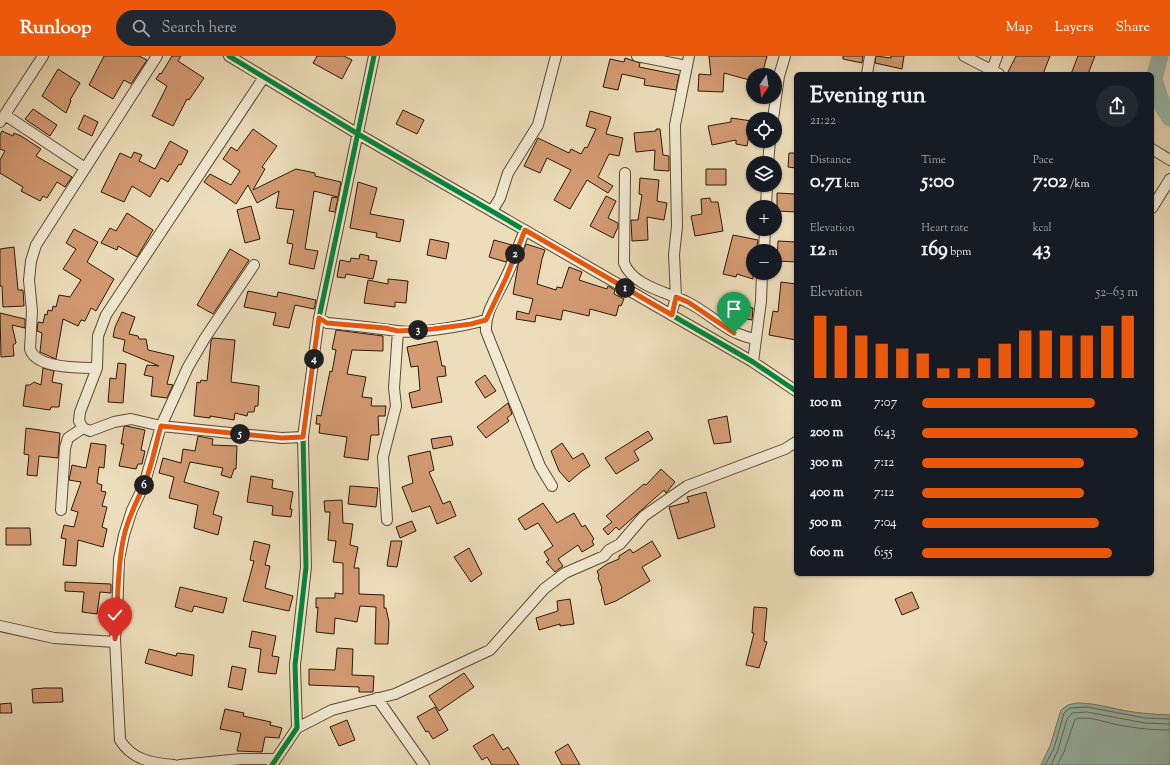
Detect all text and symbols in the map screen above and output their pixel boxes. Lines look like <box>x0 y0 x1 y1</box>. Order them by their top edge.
search box <box>116 10 396 46</box>
text: Runloop <box>20 15 92 42</box>
icon: search <box>130 17 152 39</box>
text: Search here <box>162 18 237 39</box>
text: Map <box>1006 18 1033 38</box>
text: Layers <box>1055 18 1093 38</box>
text: Share <box>1115 18 1150 38</box>
north arrow <box>746 68 782 104</box>
map controls <box>746 68 782 280</box>
text: Evening run <box>810 81 926 113</box>
button: share <box>1096 85 1138 127</box>
button: locate <box>746 112 782 148</box>
text: 21:22 <box>810 112 836 130</box>
text: Distance <box>810 152 851 168</box>
text: Time <box>921 152 946 168</box>
text: Pace <box>1033 152 1054 168</box>
button: layers <box>746 156 782 192</box>
text: 0.71 <box>810 168 842 197</box>
text: 5:00 <box>921 168 954 197</box>
text: 7:02 <box>1033 168 1067 197</box>
text: km <box>842 176 859 192</box>
text: /km <box>1067 176 1090 192</box>
button: + <box>746 200 782 236</box>
text: Elevation <box>810 220 855 236</box>
text: Heart rate <box>921 220 968 236</box>
text: kcal <box>1033 220 1052 236</box>
text: 12 <box>810 236 826 265</box>
text: 169 <box>921 236 948 265</box>
text: 43 <box>1033 236 1051 265</box>
pin: 2 <box>505 244 525 264</box>
button: − <box>746 244 782 280</box>
text: m <box>826 244 838 260</box>
text: bpm <box>948 244 971 260</box>
text: 2 <box>512 246 518 262</box>
pin: 1 <box>615 278 635 298</box>
text: 1 <box>623 280 627 296</box>
text: Elevation <box>810 284 863 302</box>
text: 52–63 m <box>1096 284 1138 302</box>
pin <box>717 292 751 333</box>
icon: arrive <box>723 298 745 320</box>
pin: 3 <box>408 320 428 340</box>
text: 3 <box>416 322 420 338</box>
pin: 4 <box>304 349 324 369</box>
text: 4 <box>311 351 317 367</box>
text: 100 m <box>810 394 842 412</box>
text: 7:07 <box>874 394 897 412</box>
pin: 5 <box>230 424 250 444</box>
text: 200 m <box>810 424 843 442</box>
text: 6:43 <box>874 424 896 442</box>
text: 5 <box>238 426 242 442</box>
text: 300 m <box>810 454 842 472</box>
text: 7:12 <box>874 454 894 472</box>
pin: 6 <box>134 475 154 495</box>
text: 6 <box>141 477 147 493</box>
text: 400 m <box>810 484 844 502</box>
text: 7:12 <box>874 484 894 502</box>
text: 500 m <box>810 514 842 532</box>
text: 7:04 <box>874 514 897 532</box>
text: 600 m <box>810 544 844 562</box>
text: 6:55 <box>874 544 893 562</box>
pin <box>98 598 132 639</box>
icon: check <box>104 604 126 626</box>

